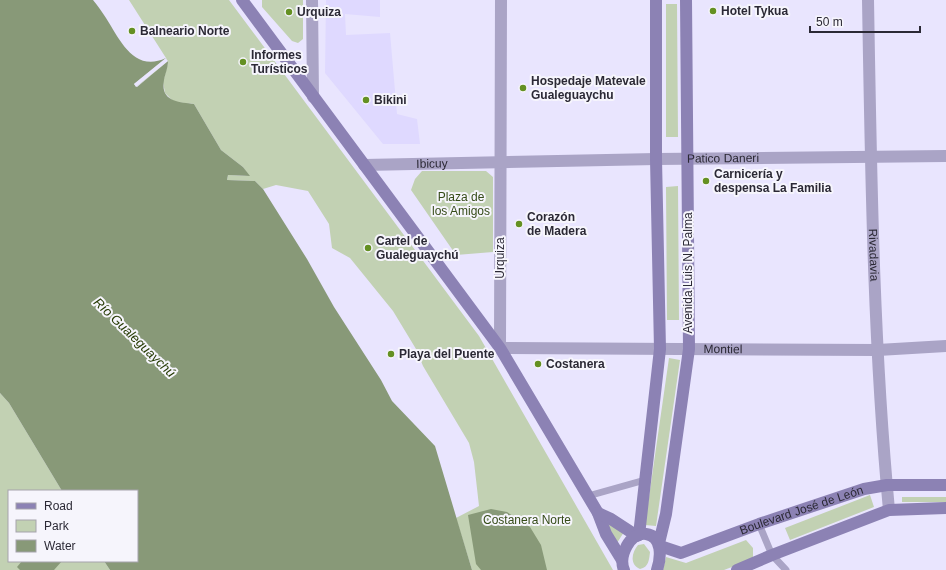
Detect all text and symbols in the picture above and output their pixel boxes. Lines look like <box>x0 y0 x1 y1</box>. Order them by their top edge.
place label: Hotel Tykua <box>721 4 788 18</box>
place label: Urquiza <box>297 5 341 19</box>
marker: Hotel Tykua <box>708 6 718 16</box>
marker: Urquiza <box>284 7 294 17</box>
scale bar <box>810 8 920 34</box>
text: 50 m <box>816 15 843 29</box>
place label: Balneario Norte <box>140 24 230 38</box>
marker: Balneario Norte <box>127 26 137 36</box>
place label: Informes Turísticos <box>251 48 308 76</box>
marker: Informes Turísticos <box>238 57 248 67</box>
place label: Hospedaje Matevale Gualeguaychu <box>531 74 646 102</box>
marker: Hospedaje Matevale Gualeguaychu <box>518 83 528 93</box>
place label: Bikini <box>374 93 407 107</box>
marker: Bikini <box>361 95 371 105</box>
street label: Patico Daneri <box>687 151 759 166</box>
street label: Ibicuy <box>416 156 448 171</box>
place label: Carnicería y despensa La Familia <box>714 167 832 195</box>
marker: Carnicería y despensa La Familia <box>701 176 711 186</box>
park label: Plaza de los Amigos <box>432 190 490 218</box>
place label: Corazón de Madera <box>527 210 587 238</box>
street label: Avenida Luis N. Palma <box>681 212 695 334</box>
marker: Corazón de Madera <box>514 219 524 229</box>
street label: Rivadavia <box>866 228 882 282</box>
place label: Cartel de Gualeguaychú <box>376 234 459 262</box>
street label: Urquiza <box>493 237 507 279</box>
marker: Cartel de Gualeguaychú <box>363 243 373 253</box>
water label: Río Gualeguaychú <box>91 295 179 380</box>
street label: Montiel <box>704 342 742 356</box>
place label: Playa del Puente <box>399 347 495 361</box>
marker: Playa del Puente <box>386 349 396 359</box>
place label: Costanera <box>546 357 605 371</box>
marker: Costanera <box>533 359 543 369</box>
street label: Boulevard José de León <box>738 483 865 538</box>
legend <box>8 490 138 562</box>
text: Road <box>44 499 73 513</box>
park label: Costanera Norte <box>483 513 571 527</box>
text: Park <box>44 519 70 533</box>
text: Water <box>44 539 76 553</box>

